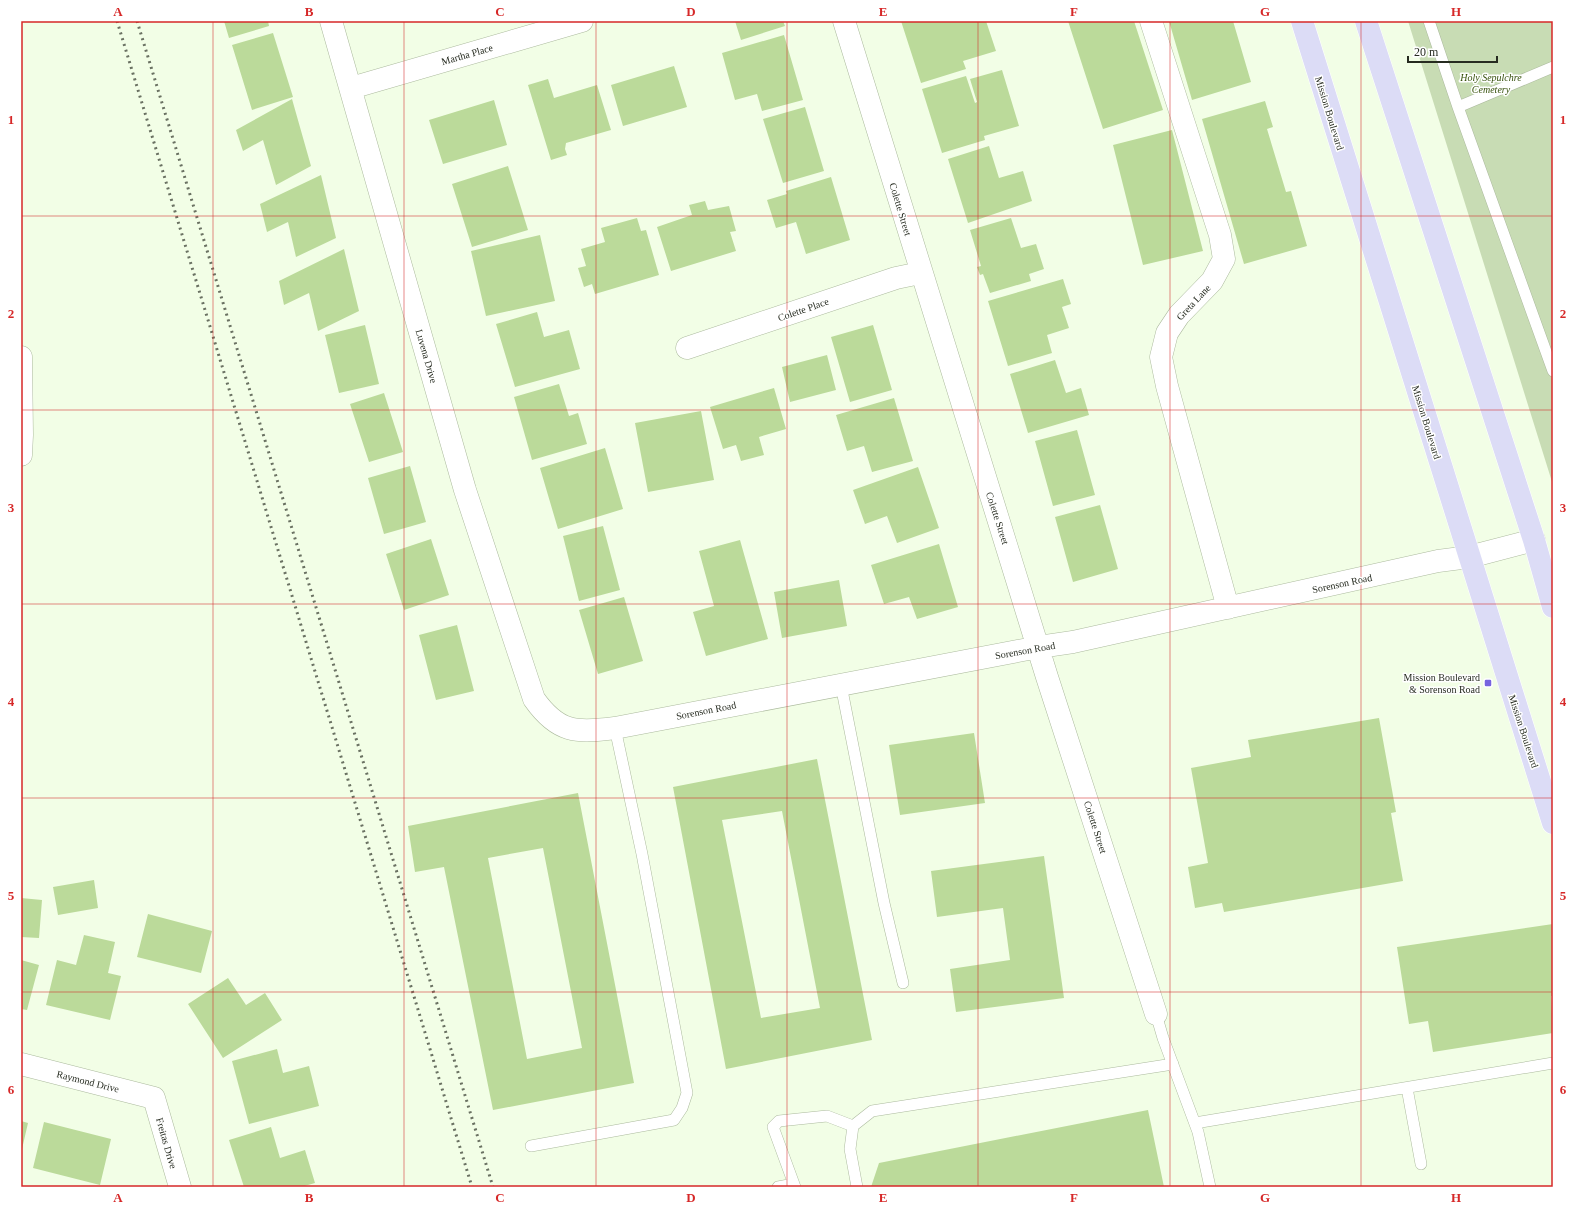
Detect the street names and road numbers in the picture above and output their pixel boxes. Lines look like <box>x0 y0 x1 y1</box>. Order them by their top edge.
street label: Martha Place <box>440 42 495 67</box>
street label: Mission Boulevard <box>1313 75 1346 151</box>
street label: Colette Street <box>887 181 914 237</box>
street label: Greta Lane <box>1174 282 1213 322</box>
street label: Colette Place <box>776 295 831 323</box>
street label: Luvena Drive <box>414 328 440 385</box>
street label: Mission Boulevard <box>1410 384 1443 460</box>
street label: Colette Street <box>984 490 1011 546</box>
street label: Sorenson Road <box>1311 572 1373 595</box>
street label: Sorenson Road <box>994 640 1056 661</box>
street label: Mission Boulevard <box>1506 693 1541 769</box>
street label: Sorenson Road <box>675 699 737 722</box>
street label: Colette Street <box>1082 799 1109 855</box>
street label: Raymond Drive <box>55 1068 121 1095</box>
street label: Freitas Drive <box>154 1116 179 1170</box>

